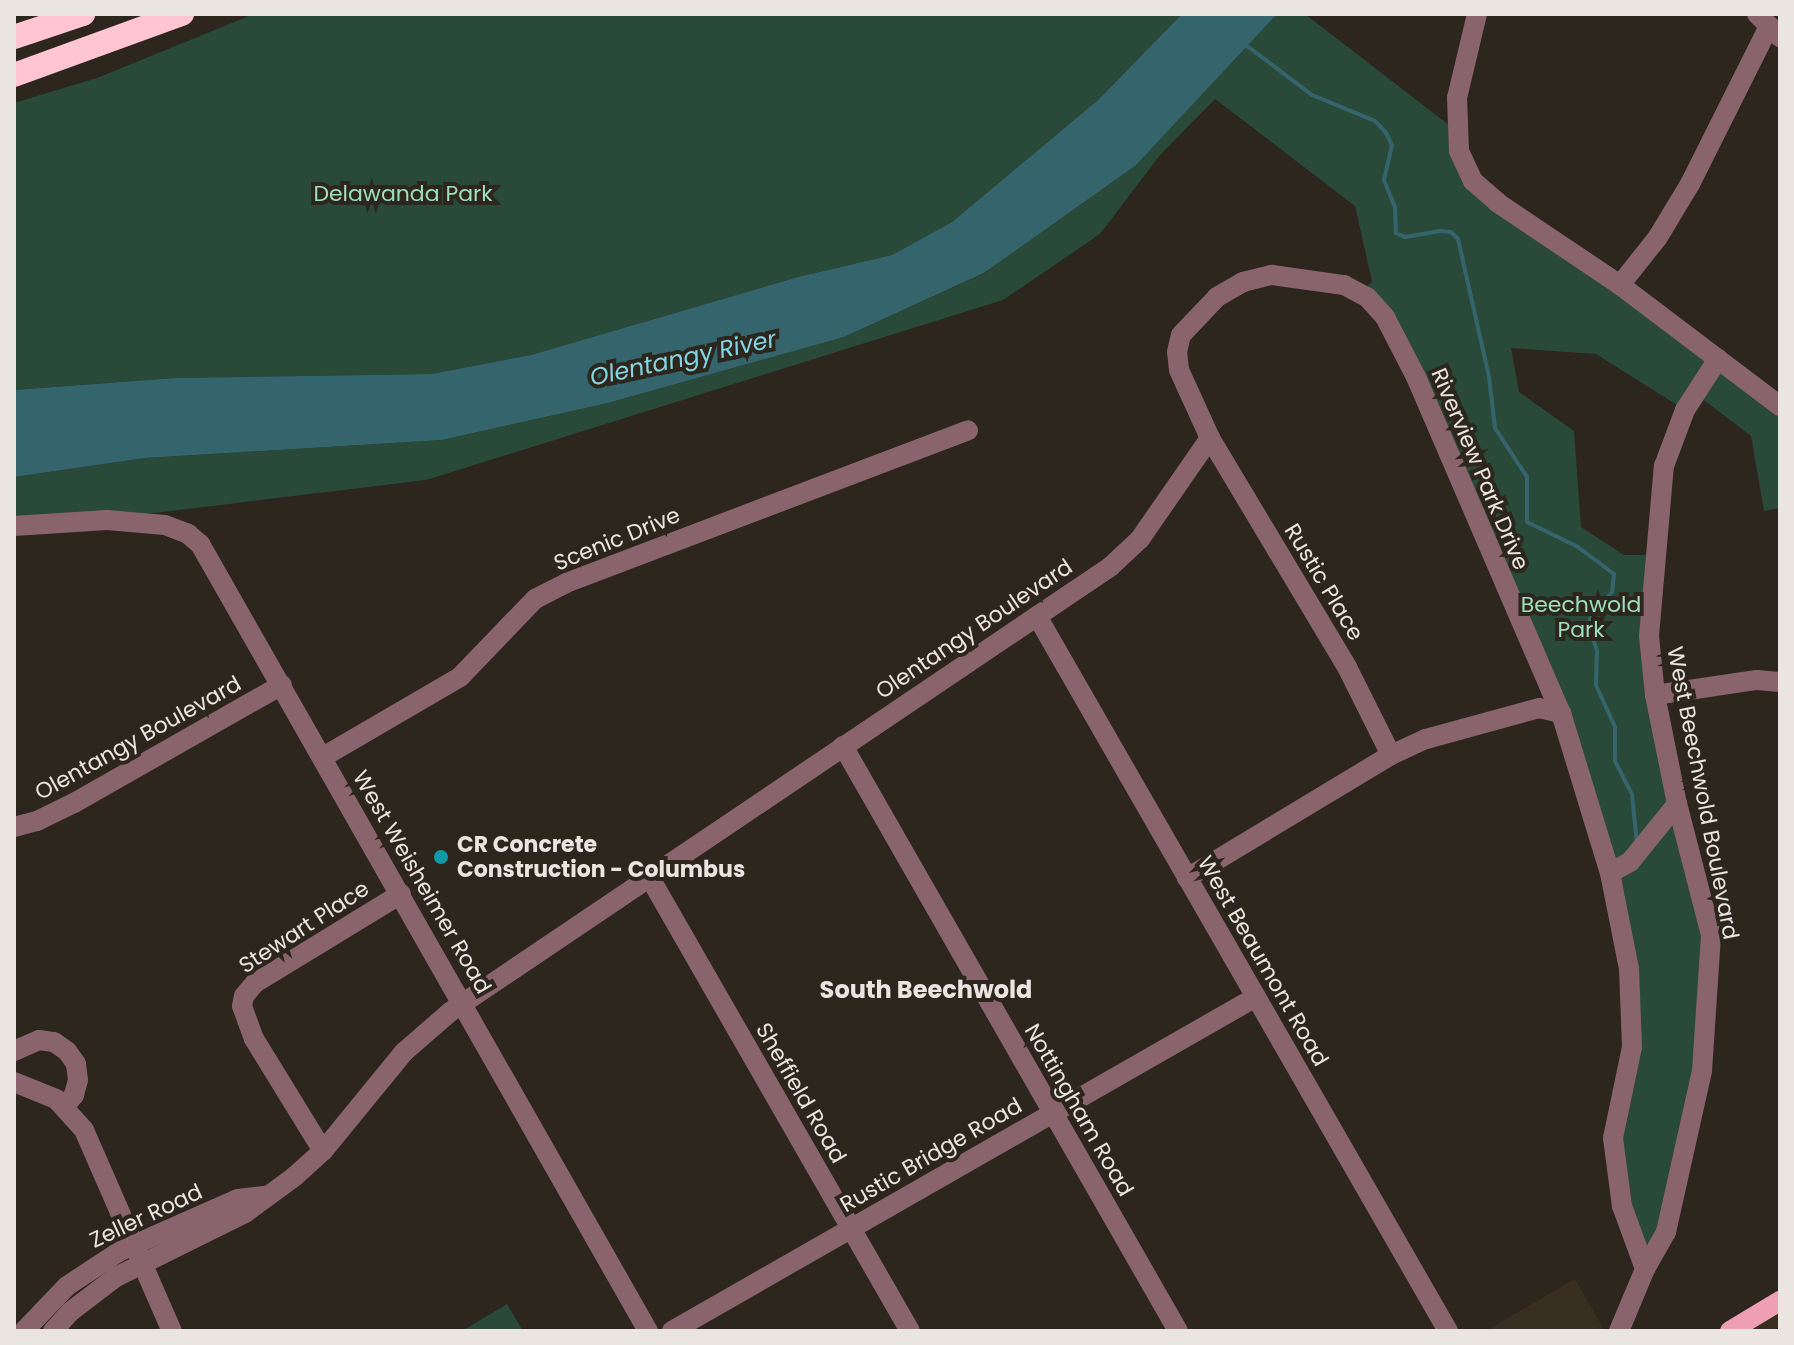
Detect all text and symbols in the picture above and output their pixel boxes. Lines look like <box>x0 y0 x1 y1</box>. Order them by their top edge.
park label: Delawanda Park <box>313 181 493 207</box>
water label: Olentangy River <box>587 324 779 392</box>
street label: Riverview Park Drive <box>1426 364 1534 574</box>
street label: Scenic Drive <box>550 502 684 576</box>
street label: Rustic Place <box>1279 519 1369 645</box>
street label: Olentangy Boulevard <box>871 553 1077 705</box>
park label: Beechwold Park <box>1521 591 1641 642</box>
street label: West Beechwold Boulevard <box>1662 644 1744 942</box>
street label: Olentangy Boulevard <box>30 670 246 806</box>
street label: West Weisheimer Road <box>347 766 497 998</box>
place label: CR Concrete Construction - Columbus <box>457 831 745 882</box>
marker: CR Concrete Construction - Columbus <box>432 848 450 866</box>
street label: West Beaumont Road <box>1192 851 1334 1071</box>
street label: Stewart Place <box>234 875 374 979</box>
district label: South Beechwold <box>820 976 1032 1004</box>
street label: Sheffield Road <box>750 1018 852 1168</box>
street label: Nottingham Road <box>1019 1019 1139 1201</box>
street label: Rustic Bridge Road <box>836 1092 1026 1218</box>
street label: Zeller Road <box>85 1178 207 1254</box>

